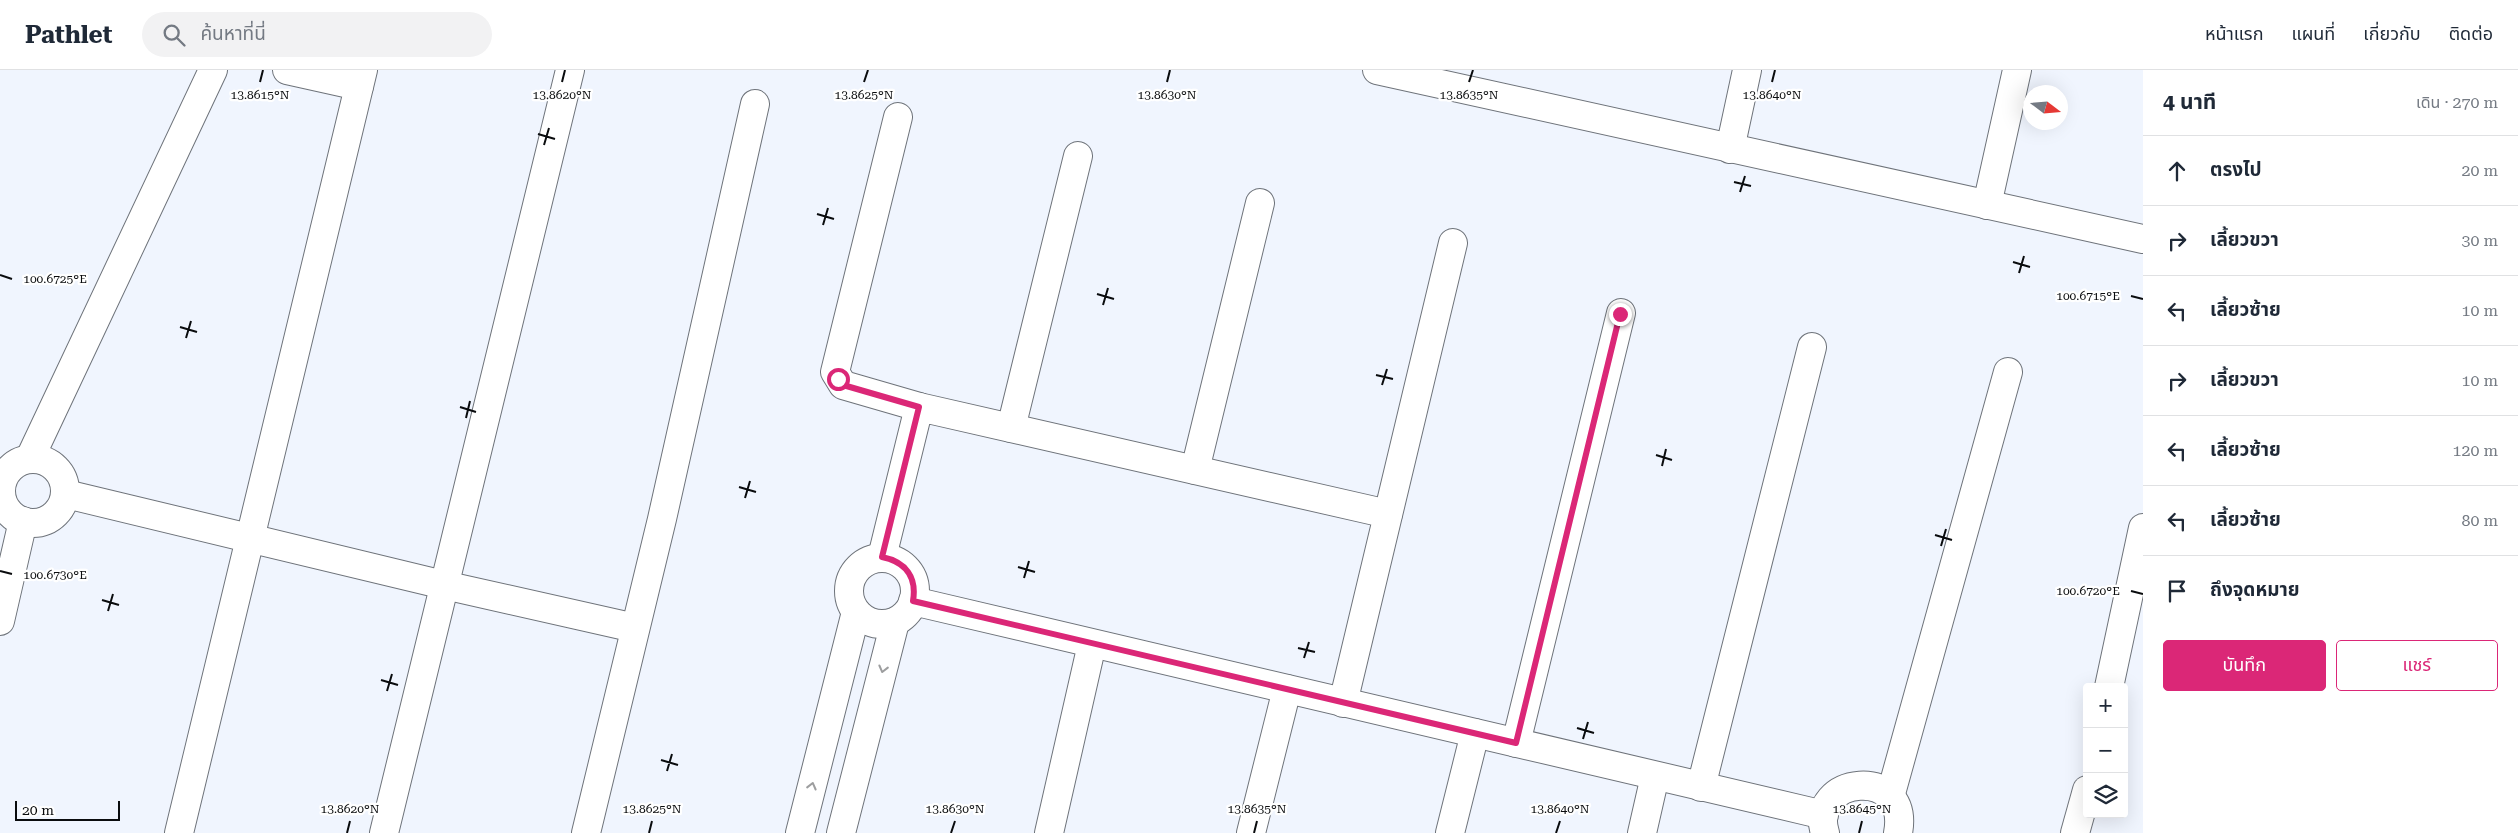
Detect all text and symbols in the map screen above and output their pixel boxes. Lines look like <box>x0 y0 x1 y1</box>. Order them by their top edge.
search box <box>142 12 492 57</box>
text: Pathlet <box>25 21 112 49</box>
icon: search <box>160 21 188 49</box>
text: ค้นหาที่นี่ <box>200 22 266 45</box>
text: หน้าแรก <box>2205 23 2263 44</box>
text: แผนที่ <box>2291 23 2335 44</box>
text: เกี่ยวกับ <box>2363 23 2421 44</box>
text: ติดต่อ <box>2449 23 2493 44</box>
north arrow <box>2023 85 2068 130</box>
text: 13.8615°N <box>231 88 290 102</box>
text: 13.8620°N <box>533 88 592 102</box>
text: 13.8625°N <box>835 88 894 102</box>
text: 13.8630°N <box>1138 88 1197 102</box>
text: 13.8635°N <box>1440 88 1499 102</box>
text: 13.8640°N <box>1743 88 1802 102</box>
text: 4 นาที <box>2163 90 2216 114</box>
text: เดิน · 270 m <box>2416 93 2498 112</box>
icon: ahead <box>2163 157 2191 185</box>
text: ตรงไป <box>2210 158 2262 181</box>
text: 20 m <box>2461 161 2498 180</box>
icon: right <box>2163 227 2191 255</box>
text: เลี้ยวขวา <box>2210 228 2279 251</box>
text: 30 m <box>2461 231 2498 250</box>
text: 100.6725°E <box>23 272 87 286</box>
text: 100.6715°E <box>2056 289 2120 303</box>
icon: left <box>2163 297 2191 325</box>
text: เลี้ยวซ้าย <box>2210 298 2281 321</box>
text: 10 m <box>2461 301 2498 320</box>
route end <box>1609 303 1632 326</box>
icon: right <box>2163 367 2191 395</box>
route start <box>827 368 850 391</box>
text: เลี้ยวขวา <box>2210 368 2279 391</box>
text: 10 m <box>2461 371 2498 390</box>
icon: left <box>2163 437 2191 465</box>
text: เลี้ยวซ้าย <box>2210 438 2281 461</box>
text: 120 m <box>2452 441 2498 460</box>
icon: left <box>2163 507 2191 535</box>
text: เลี้ยวซ้าย <box>2210 508 2281 531</box>
text: 80 m <box>2461 511 2498 530</box>
text: 100.6730°E <box>23 568 87 582</box>
icon: arrive <box>2163 577 2191 605</box>
text: ถึงจุดหมาย <box>2210 578 2300 601</box>
text: 100.6720°E <box>2056 584 2120 598</box>
button: บันทึก <box>2163 640 2326 691</box>
button: แชร์ <box>2336 640 2498 691</box>
one-way arrow <box>878 665 889 674</box>
map controls <box>2083 683 2128 818</box>
button: + <box>2083 683 2128 728</box>
button: − <box>2083 728 2128 773</box>
button: layers <box>2083 773 2128 818</box>
one-way arrow <box>806 781 817 790</box>
scale bar <box>15 798 120 821</box>
text: 20 m <box>22 802 54 818</box>
text: 13.8620°N <box>321 802 380 816</box>
text: 13.8625°N <box>623 802 682 816</box>
text: 13.8630°N <box>926 802 985 816</box>
text: 13.8635°N <box>1228 802 1287 816</box>
text: 13.8640°N <box>1531 802 1590 816</box>
text: 13.8645°N <box>1833 802 1892 816</box>

